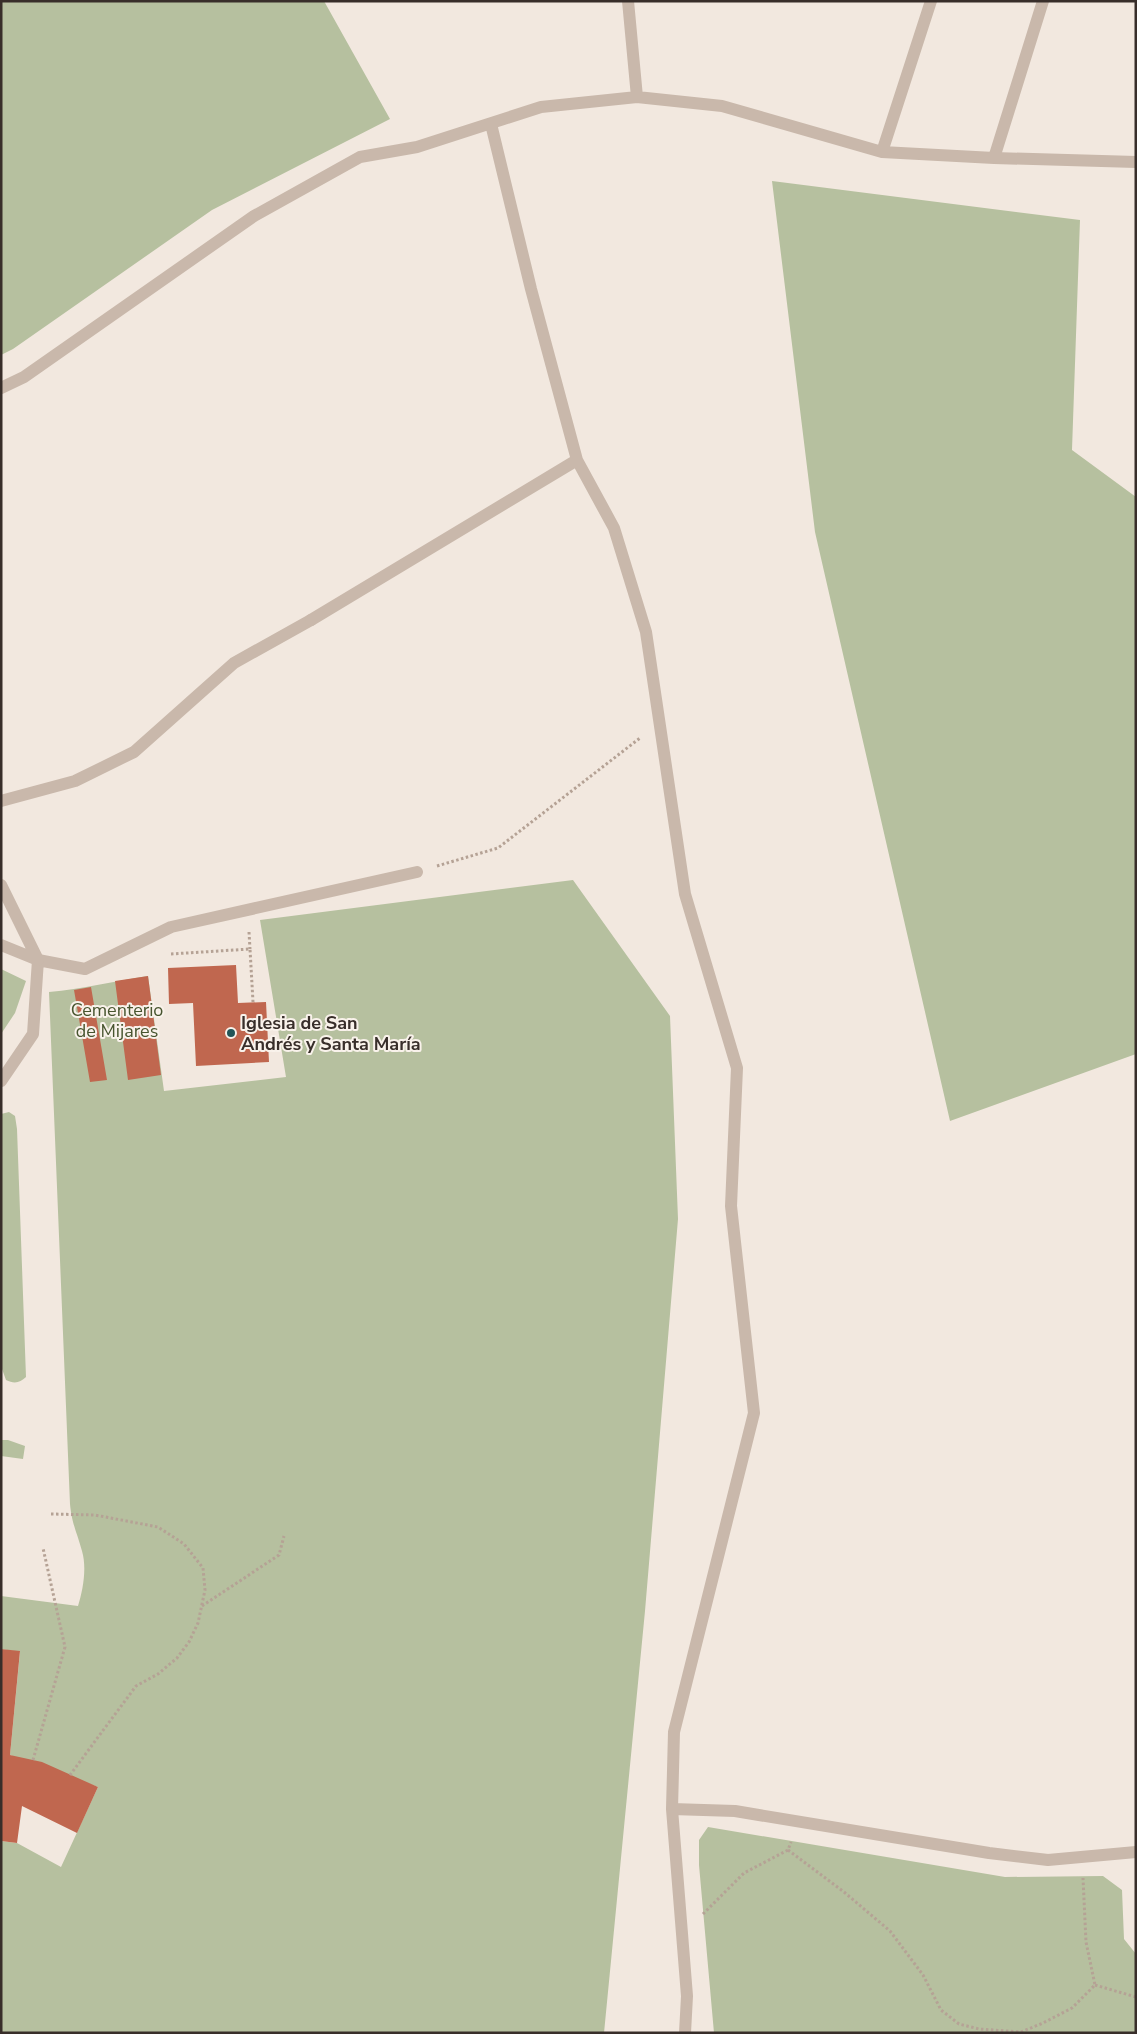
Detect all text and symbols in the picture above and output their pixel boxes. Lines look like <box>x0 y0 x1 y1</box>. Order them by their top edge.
park label: Cementerio de Mijares <box>71 998 163 1043</box>
place label: Iglesia de San Andrés y Santa María <box>241 1011 421 1056</box>
marker: Iglesia de San Andrés y Santa María <box>225 1027 237 1039</box>

